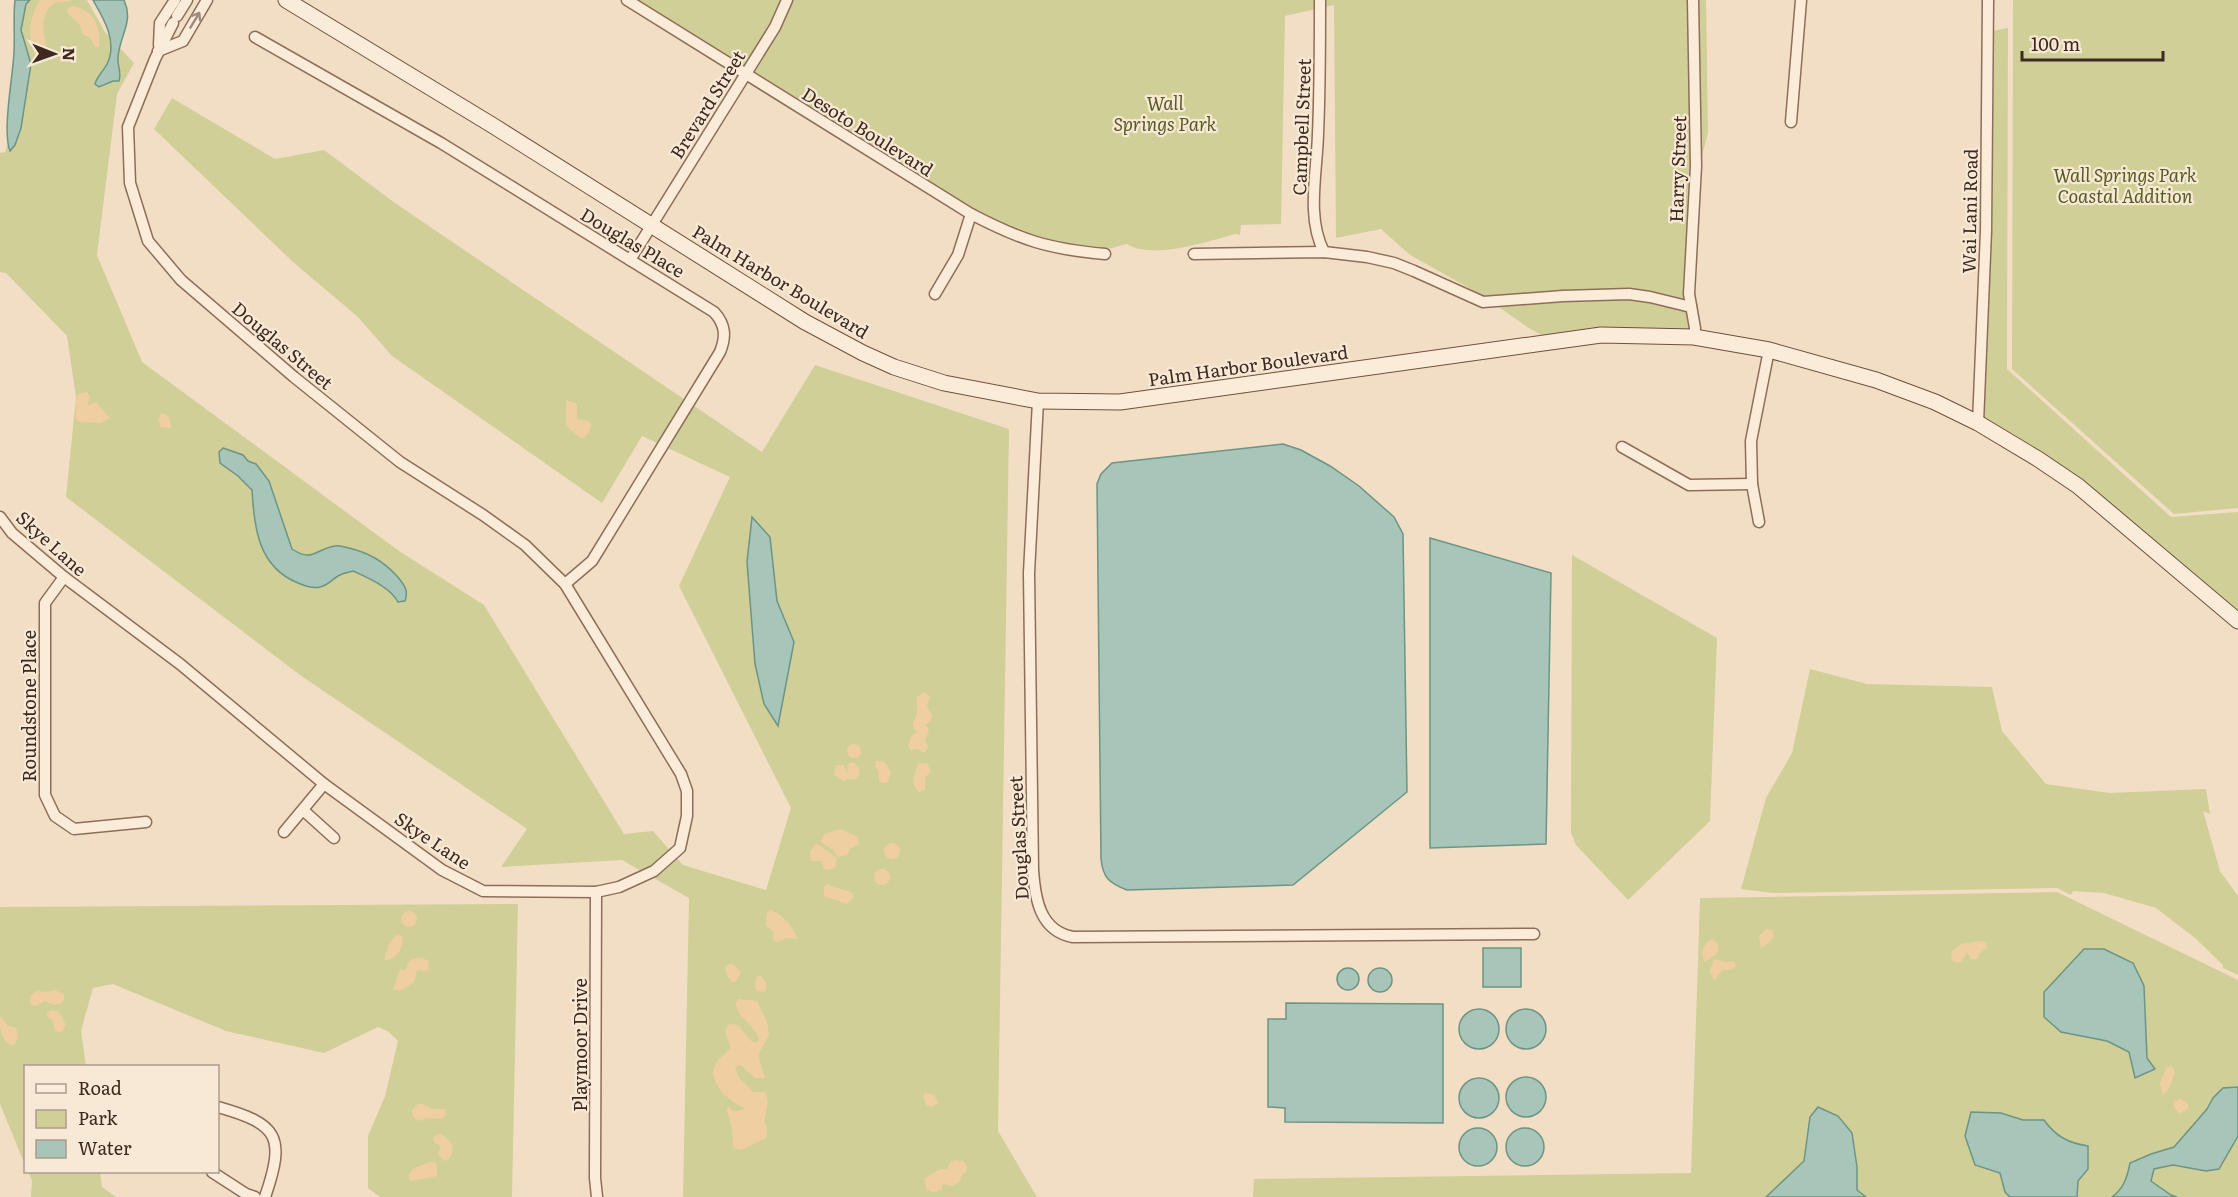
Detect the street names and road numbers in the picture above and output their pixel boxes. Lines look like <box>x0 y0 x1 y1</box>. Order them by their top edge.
street label: Brevard Street <box>663 44 752 164</box>
street label: Campbell Street <box>1285 57 1317 196</box>
street label: Desoto Boulevard <box>797 80 939 182</box>
street label: Harry Street <box>1662 114 1692 223</box>
street label: Wai Lani Road <box>1954 148 1984 274</box>
street label: Douglas Place <box>576 200 690 284</box>
street label: Palm Harbor Boulevard <box>688 217 874 345</box>
street label: Douglas Street <box>227 295 340 396</box>
street label: Palm Harbor Boulevard <box>1146 338 1350 392</box>
street label: Skye Lane <box>11 504 93 582</box>
street label: Roundstone Place <box>15 630 42 782</box>
street label: Douglas Street <box>1001 775 1035 901</box>
street label: Skye Lane <box>390 805 476 875</box>
street label: Playmoor Drive <box>566 978 593 1112</box>

